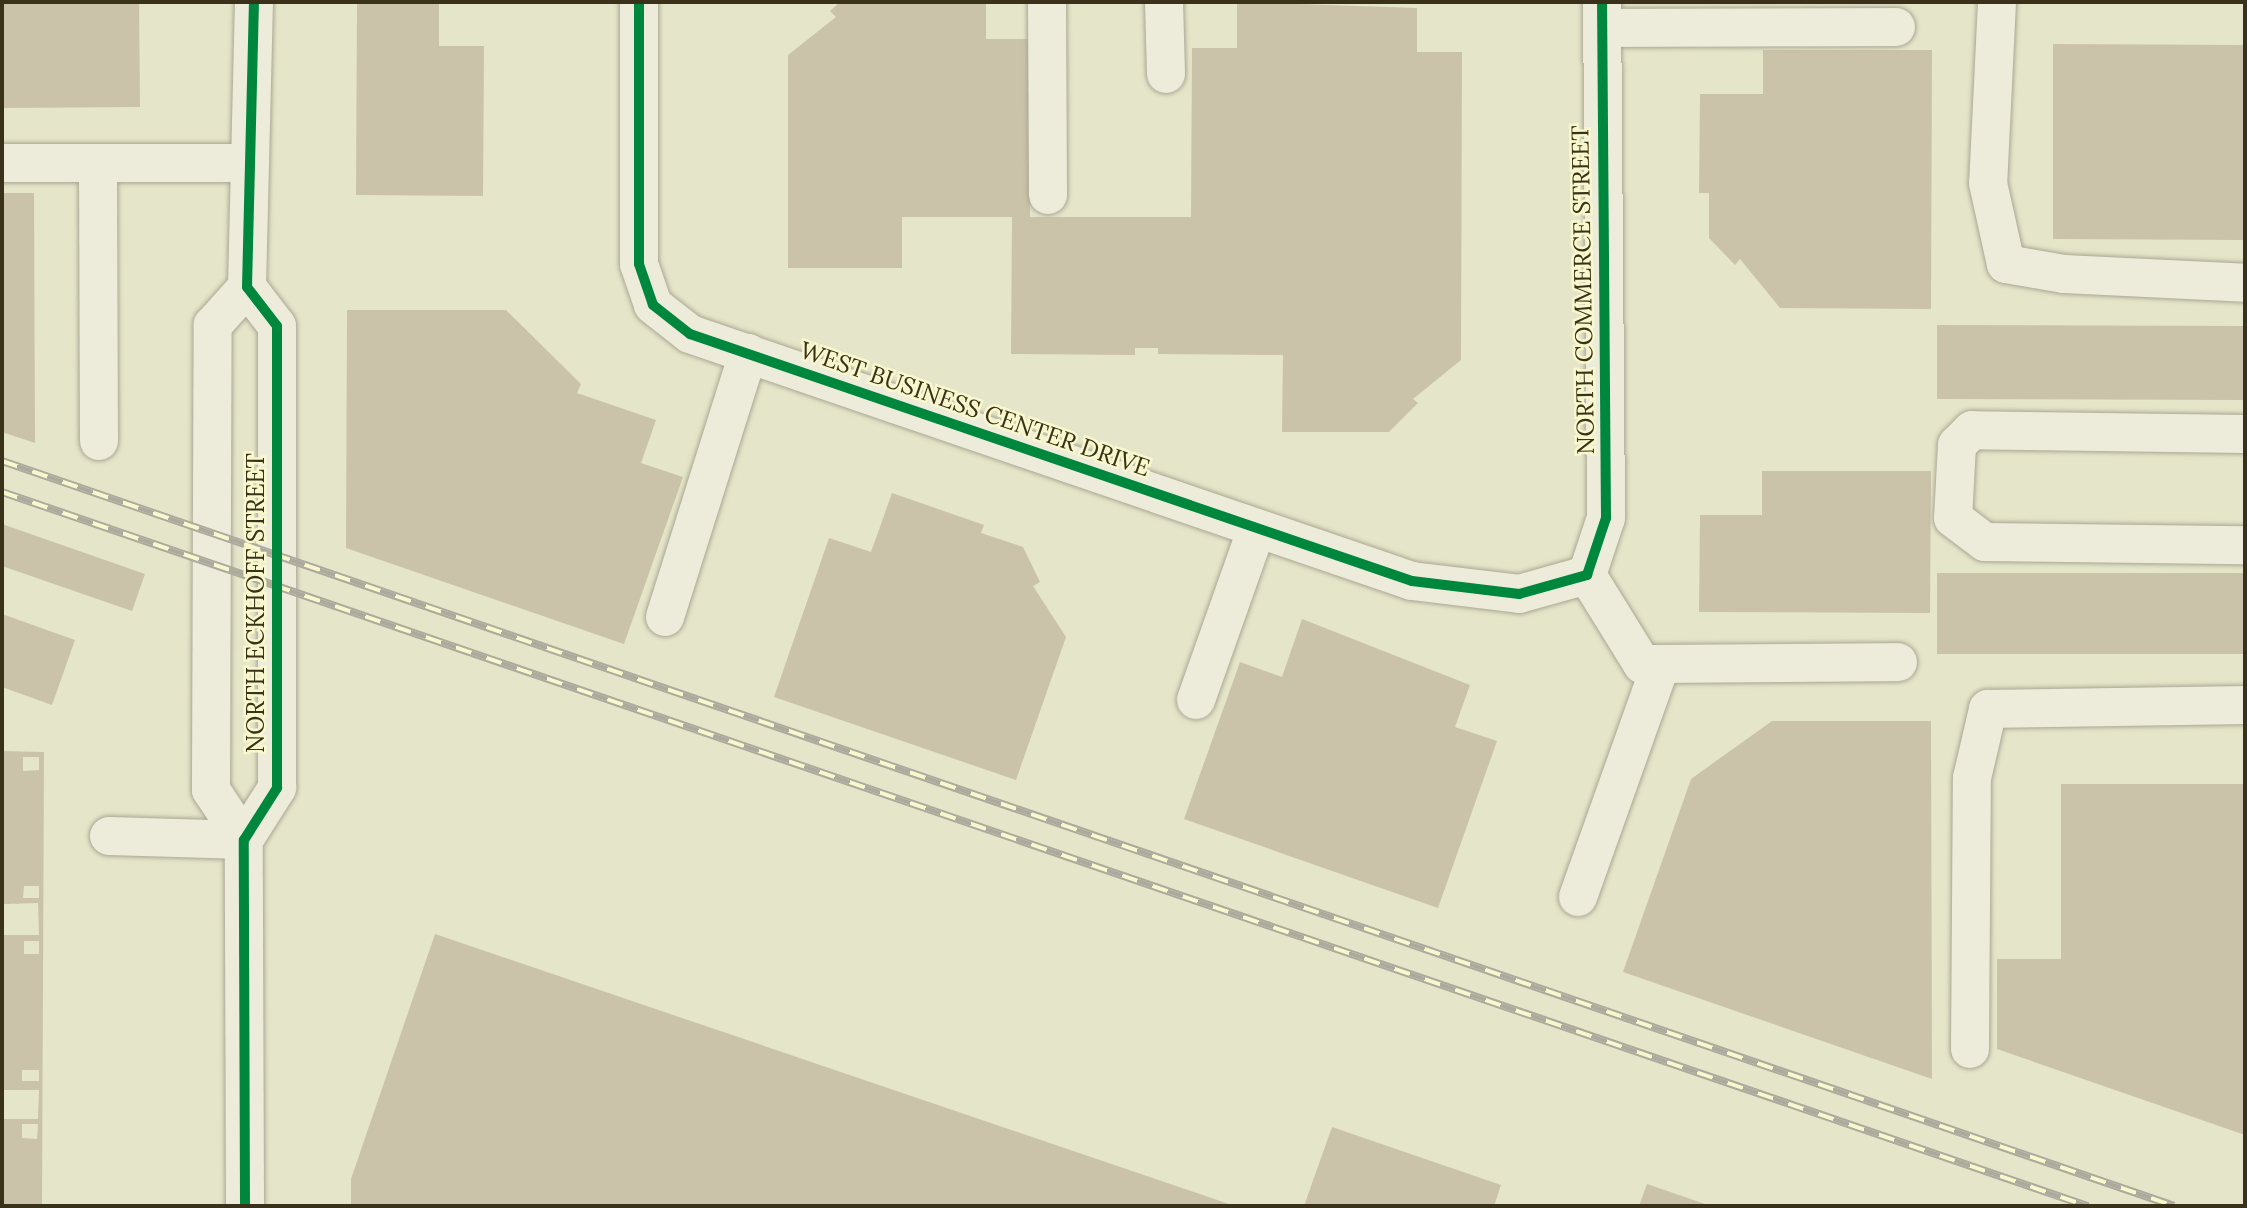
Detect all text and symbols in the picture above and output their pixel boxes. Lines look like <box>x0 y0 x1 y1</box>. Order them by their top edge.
street label: NORTH COMMERCE STREET <box>1566 125 1600 455</box>
street label: WEST BUSINESS CENTER DRIVE <box>796 335 1154 483</box>
street label: NORTH ECKHOFF STREET <box>242 453 270 753</box>

